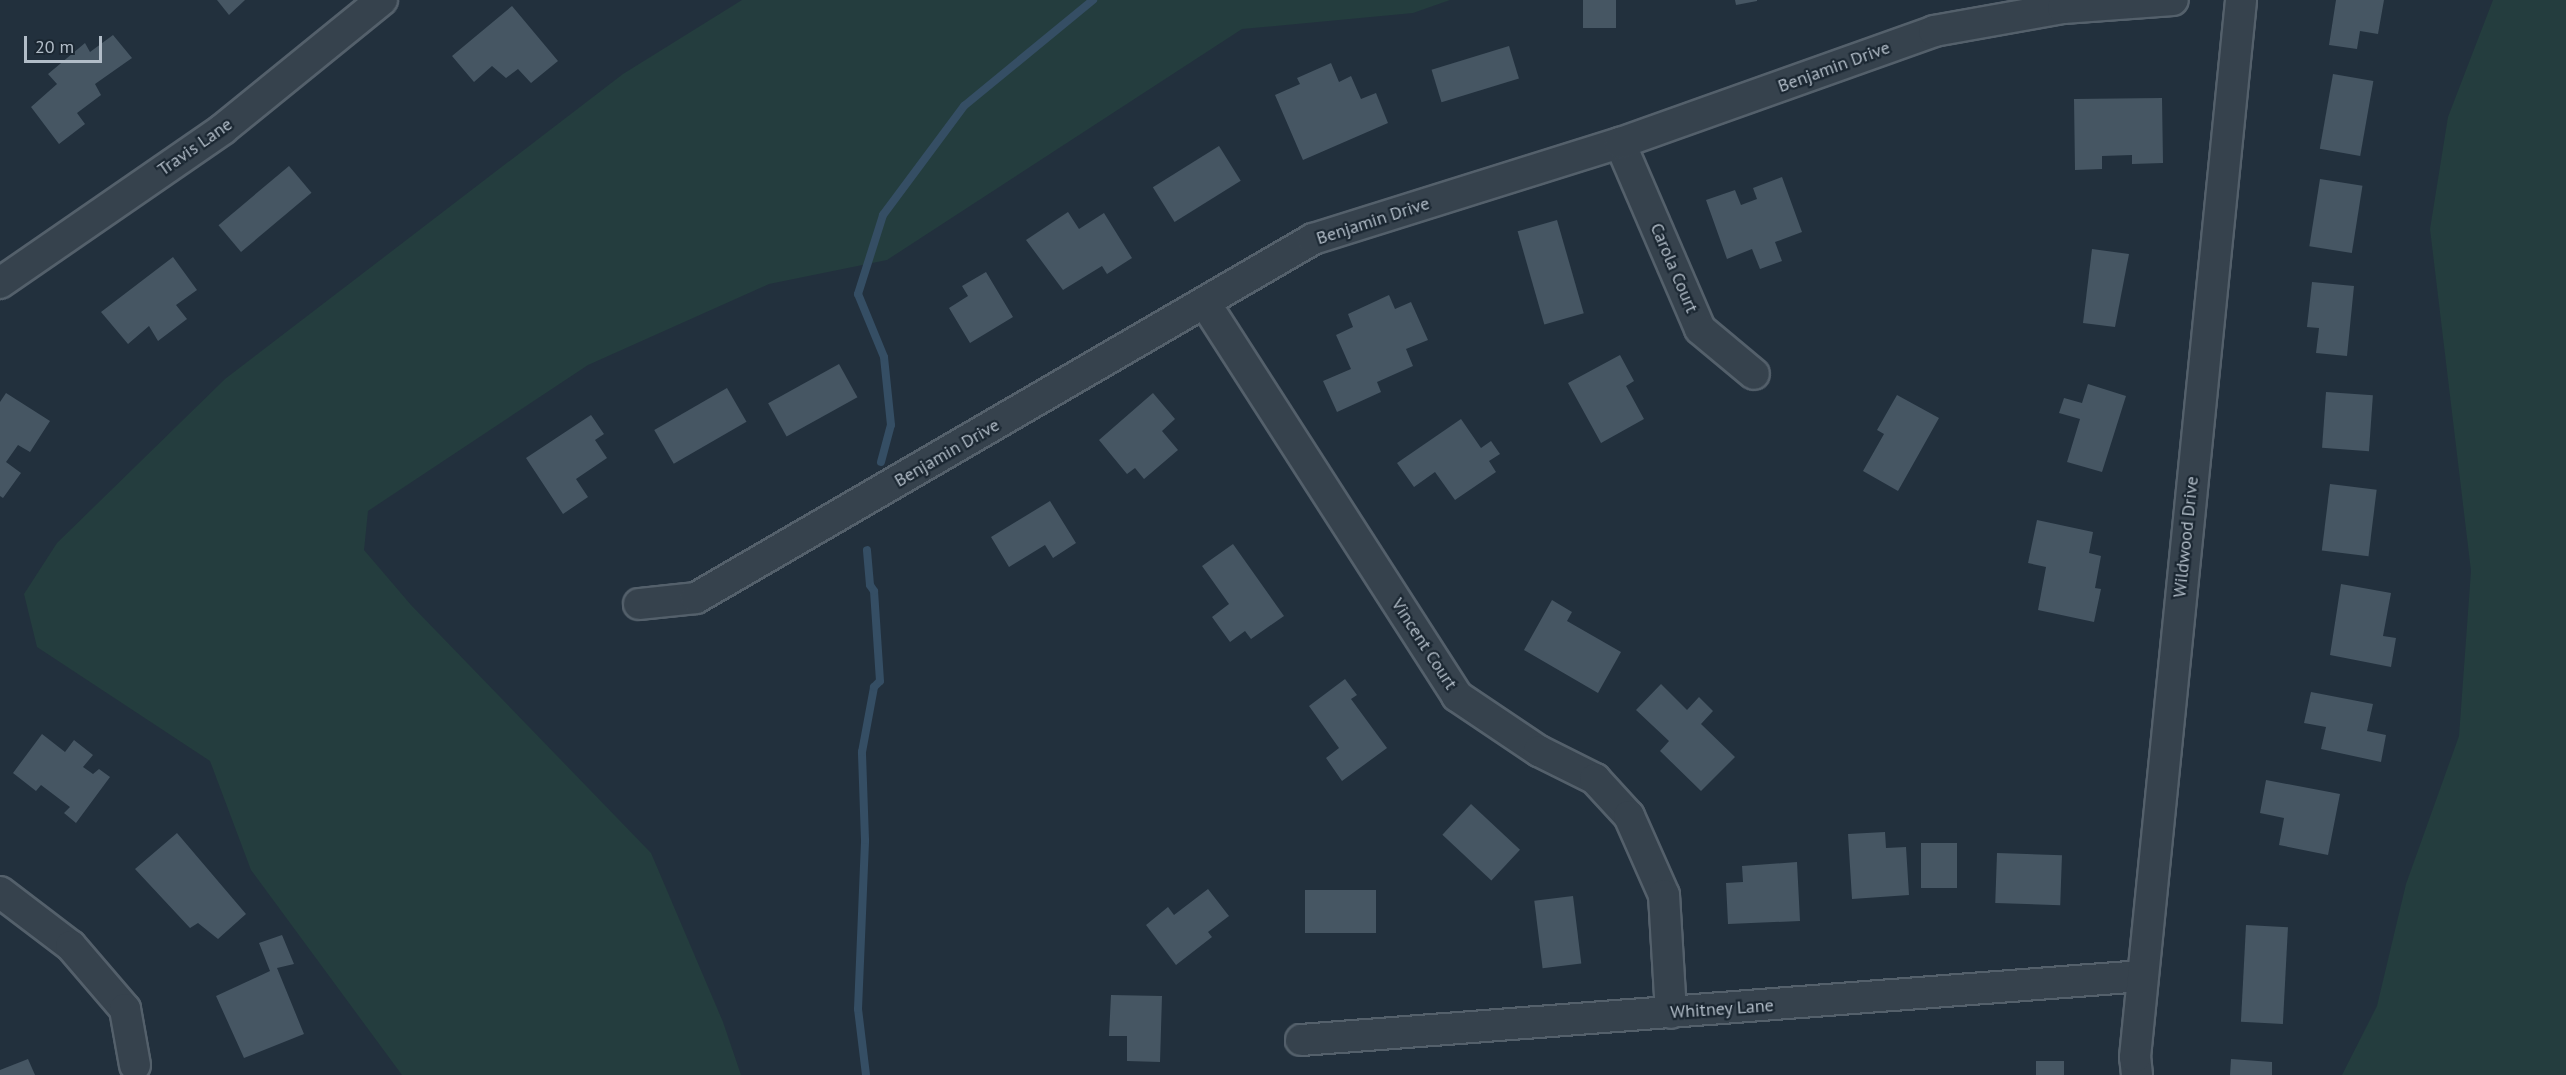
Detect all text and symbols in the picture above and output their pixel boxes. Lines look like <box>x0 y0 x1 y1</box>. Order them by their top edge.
scale bar <box>27 24 105 62</box>
text: 20 m <box>35 35 74 58</box>
street label: Benjamin Drive <box>1775 37 1893 97</box>
street label: Travis Lane <box>154 114 236 180</box>
street label: Benjamin Drive <box>1314 193 1432 249</box>
street label: Carola Court <box>1645 220 1703 316</box>
street label: Benjamin Drive <box>891 414 1003 492</box>
street label: Wildwood Drive <box>2169 475 2203 599</box>
street label: Vincent Court <box>1387 594 1461 694</box>
street label: Whitney Lane <box>1669 995 1775 1023</box>

